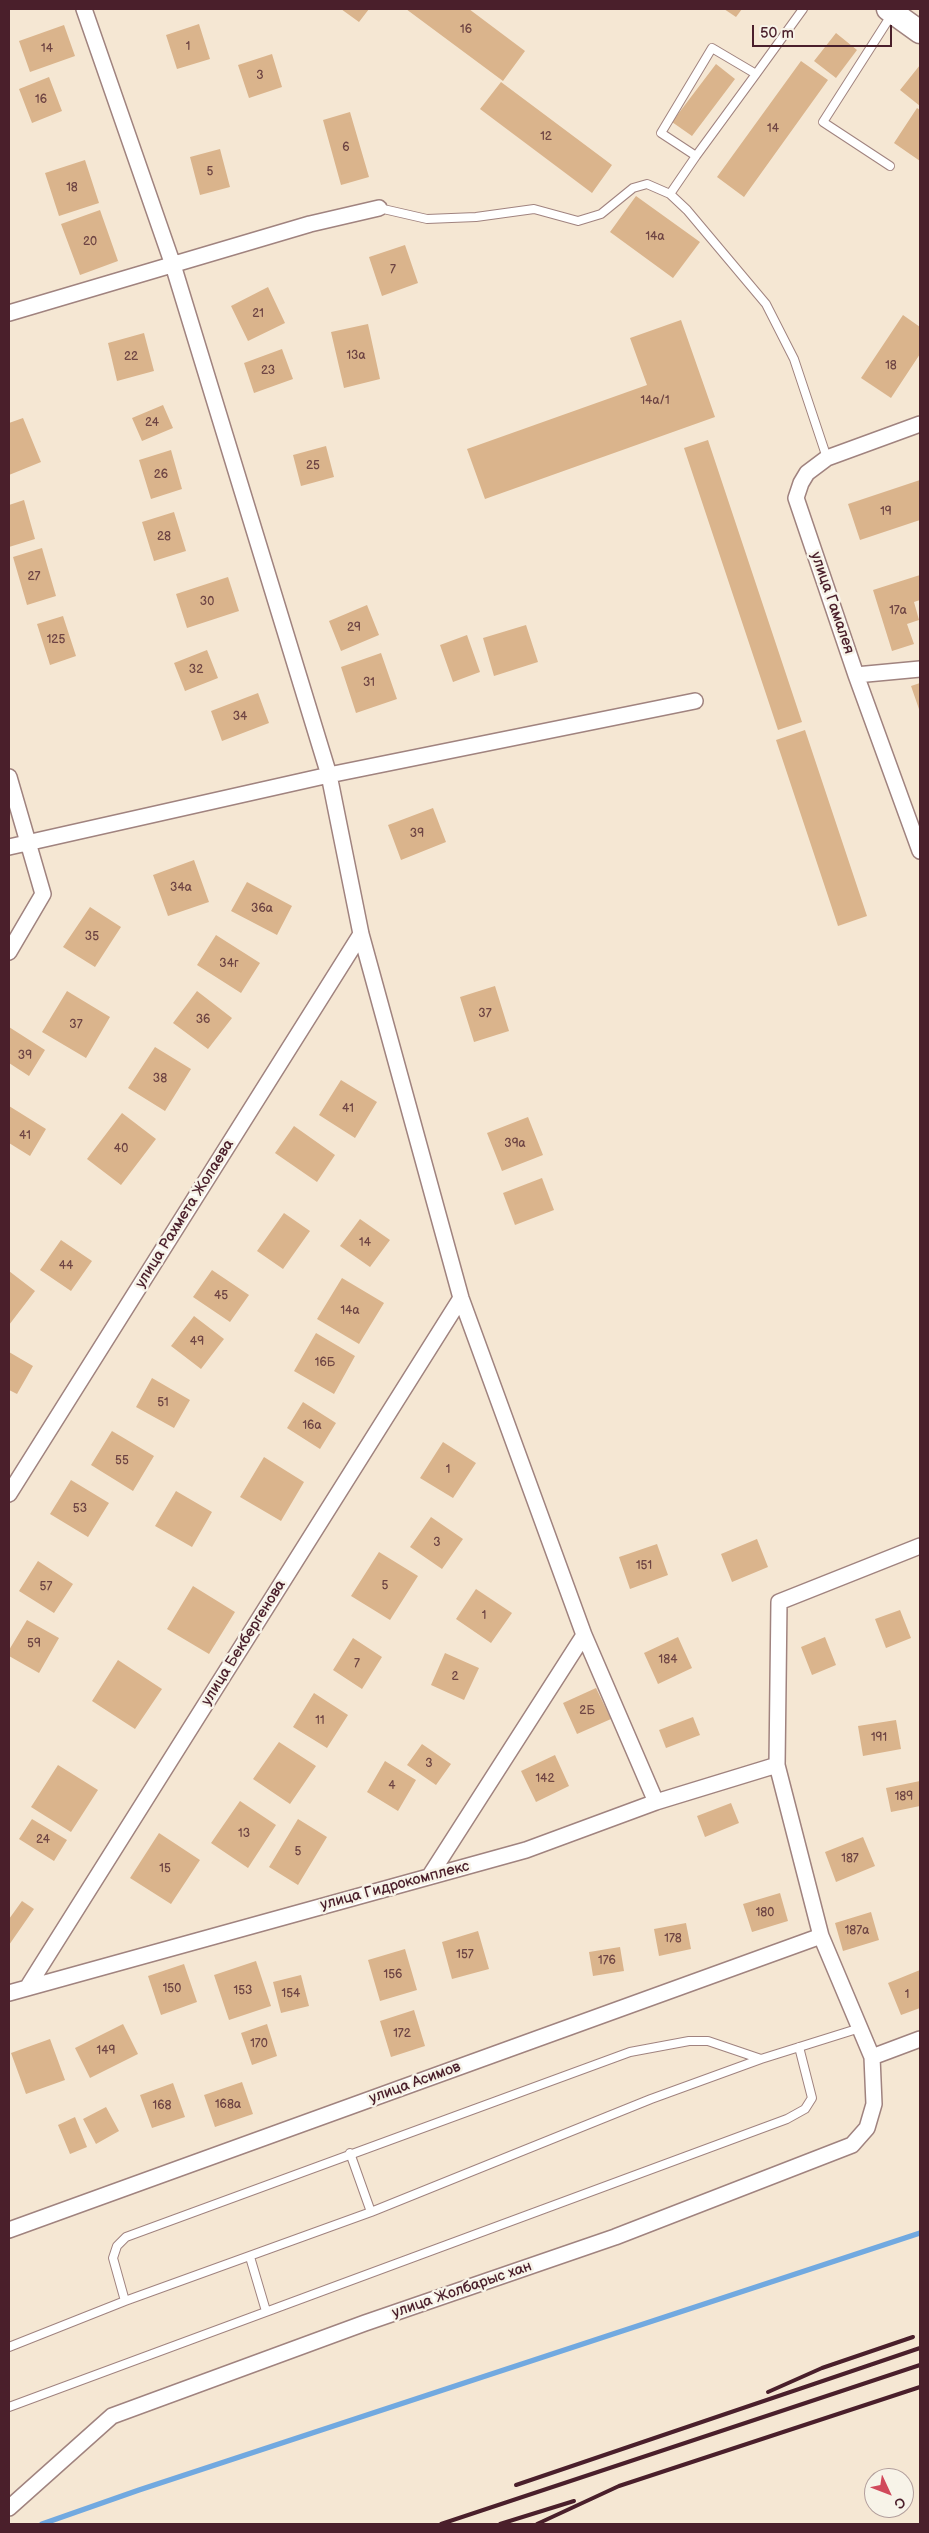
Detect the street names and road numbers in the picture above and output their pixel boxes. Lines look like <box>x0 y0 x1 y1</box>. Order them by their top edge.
street label: улица Гамалея <box>806 550 858 656</box>
street label: улица Рахмета Жолаева <box>132 1136 238 1292</box>
street label: улица Бекбергенова <box>198 1577 290 1709</box>
street label: улица Гидрокомплекс <box>318 1857 472 1915</box>
street label: улица Асимов <box>367 2058 463 2108</box>
street label: улица Жолбарыс хан <box>390 2258 534 2322</box>

